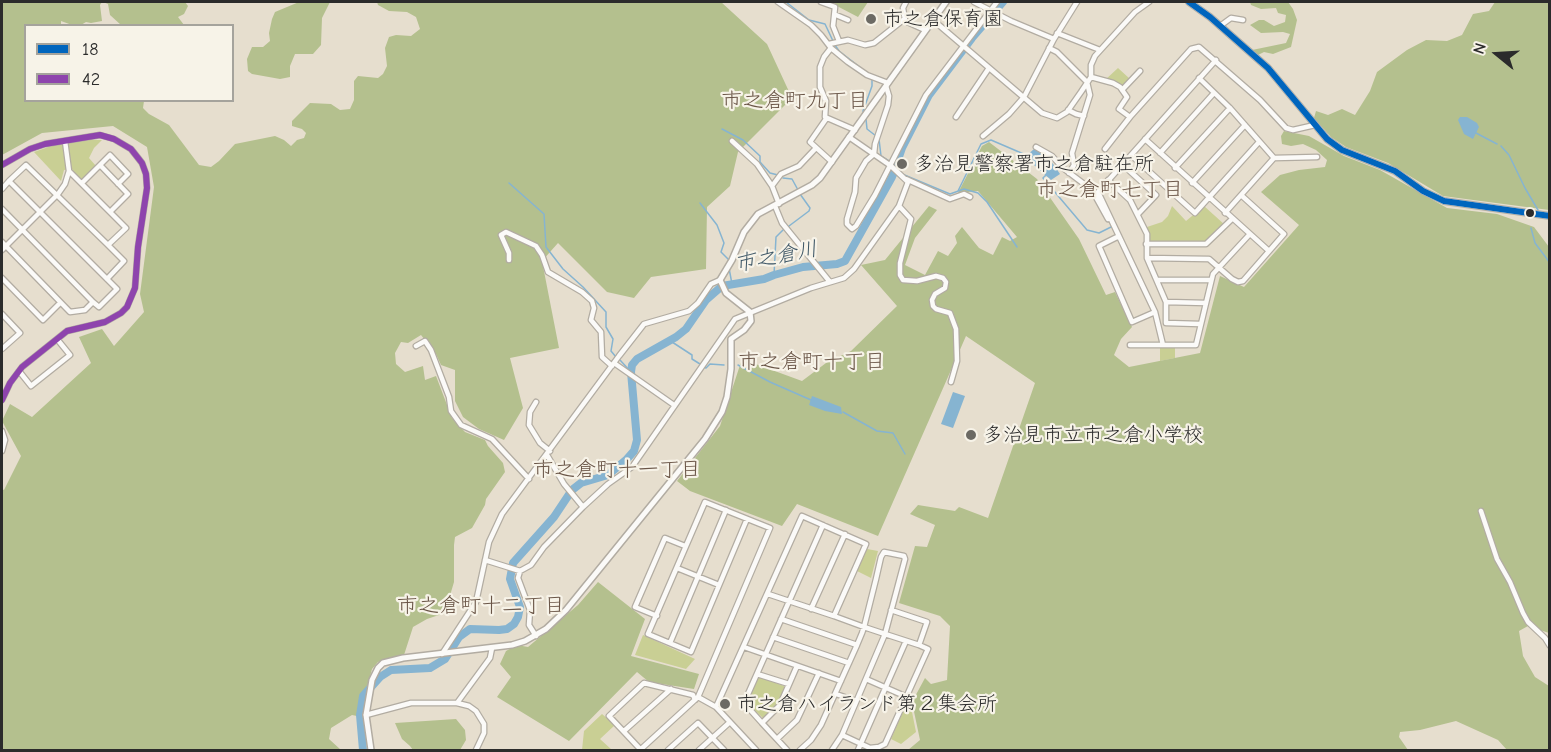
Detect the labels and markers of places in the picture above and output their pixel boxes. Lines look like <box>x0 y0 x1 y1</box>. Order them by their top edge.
place label: 市之倉保育園 <box>883 7 1003 31</box>
marker: 市之倉保育園 <box>864 12 878 26</box>
place label: 多治見警察署市之倉駐在所 <box>914 152 1154 176</box>
marker: 多治見警察署市之倉駐在所 <box>895 157 909 171</box>
unlabelled marker <box>1524 207 1536 219</box>
place label: 多治見市立市之倉小学校 <box>983 423 1203 447</box>
marker: 多治見市立市之倉小学校 <box>964 428 978 442</box>
place label: 市之倉ハイランド第２集会所 <box>737 692 997 716</box>
marker: 市之倉ハイランド第２集会所 <box>718 697 732 711</box>

